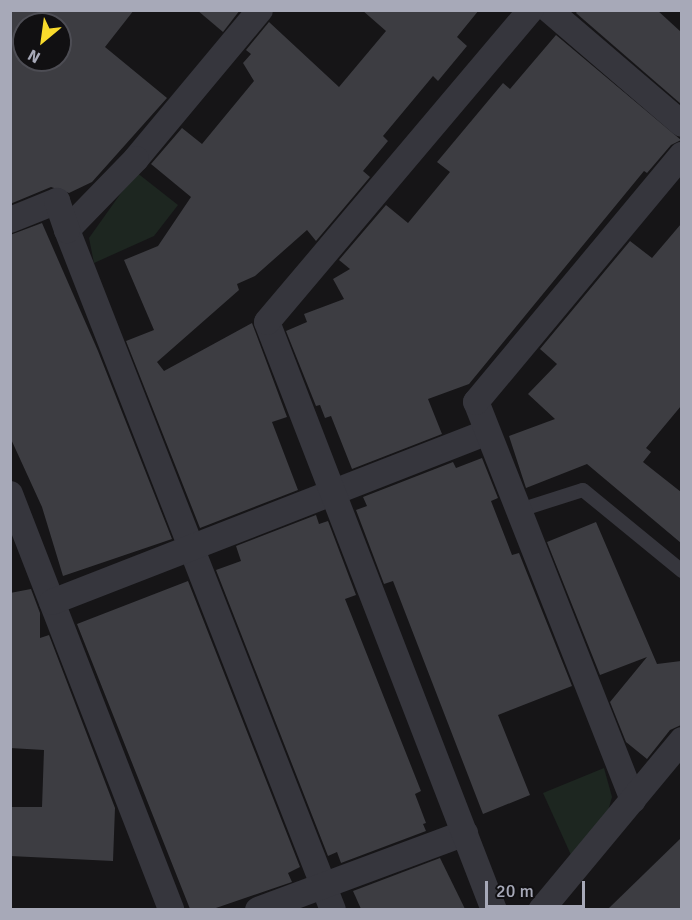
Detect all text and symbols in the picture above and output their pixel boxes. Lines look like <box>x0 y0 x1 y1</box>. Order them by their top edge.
north arrow <box>12 12 72 72</box>
text: N <box>25 45 44 67</box>
scale bar <box>488 869 588 907</box>
text: 20 m <box>496 880 534 902</box>

